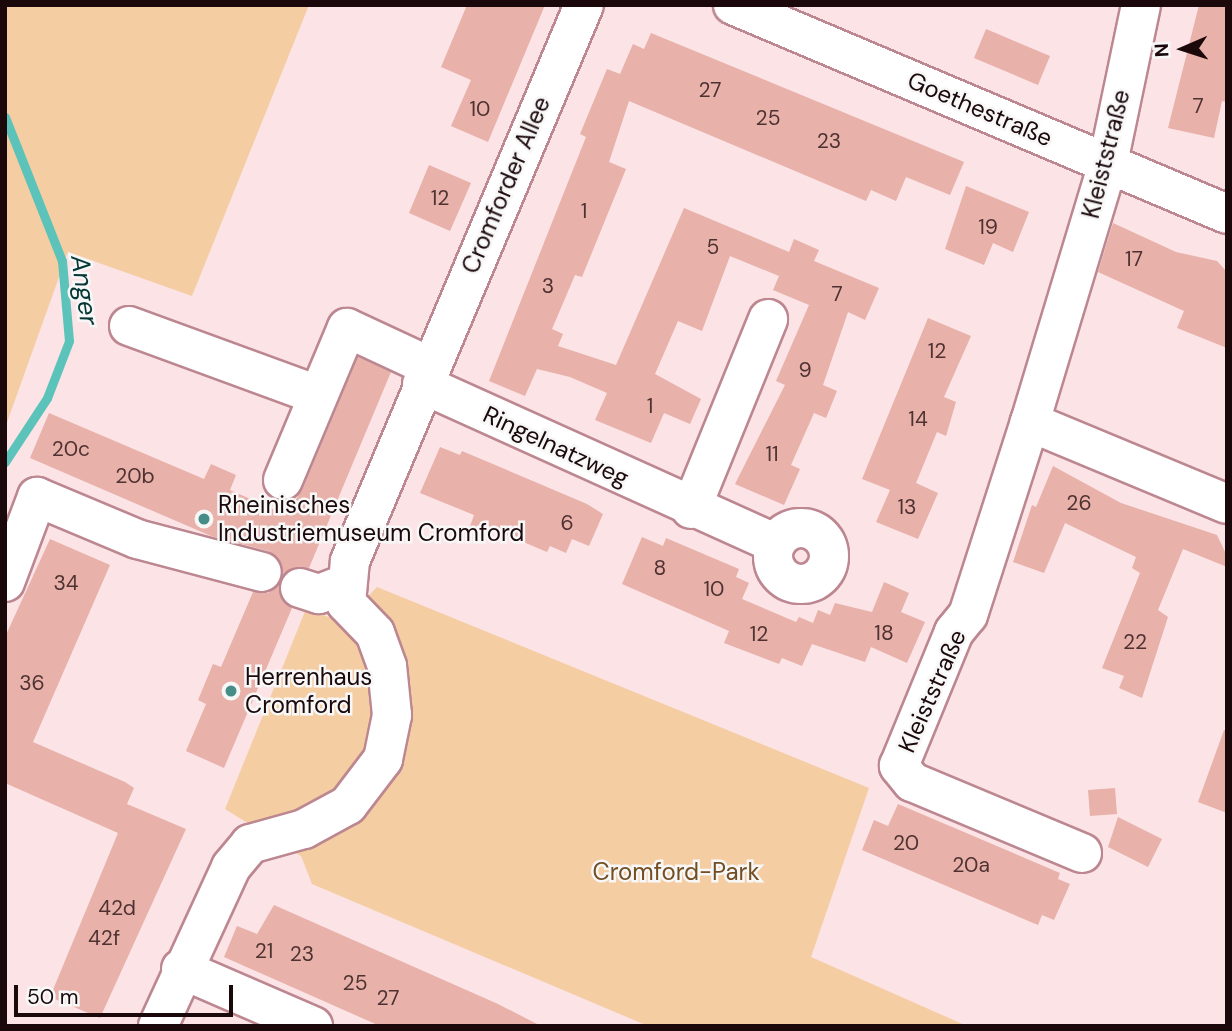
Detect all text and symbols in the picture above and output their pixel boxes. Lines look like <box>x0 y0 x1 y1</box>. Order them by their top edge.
north arrow <box>1148 14 1218 84</box>
text: N <box>1149 43 1174 58</box>
street label: Goethestraße <box>903 66 1057 152</box>
house number: 27 <box>699 77 721 103</box>
street label: Kleiststraße <box>1076 87 1136 221</box>
street label: Cromforder Allee <box>456 92 556 278</box>
house number: 7 <box>1192 93 1204 119</box>
house number: 10 <box>470 96 490 122</box>
house number: 25 <box>756 105 780 131</box>
house number: 23 <box>817 128 841 154</box>
house number: 12 <box>431 185 449 211</box>
house number: 1 <box>581 198 587 224</box>
house number: 19 <box>978 214 998 240</box>
house number: 5 <box>707 234 719 260</box>
house number: 17 <box>1125 246 1143 272</box>
water label: Anger <box>64 253 104 327</box>
house number: 3 <box>542 273 554 299</box>
house number: 7 <box>831 281 843 307</box>
house number: 12 <box>928 338 946 364</box>
house number: 9 <box>798 357 812 383</box>
house number: 1 <box>647 393 653 419</box>
street label: Ringelnatzweg <box>479 400 633 492</box>
house number: 14 <box>908 406 928 432</box>
house number: 20c <box>52 436 90 462</box>
house number: 11 <box>765 441 779 467</box>
house number: 20b <box>115 463 155 489</box>
house number: 26 <box>1066 490 1092 516</box>
place label: Rheinisches Industriemuseum Cromford <box>218 491 524 547</box>
house number: 13 <box>898 494 916 520</box>
house number: 6 <box>560 510 574 536</box>
marker: Rheinisches Industriemuseum Cromford <box>196 511 212 527</box>
house number: 8 <box>654 555 666 581</box>
house number: 34 <box>53 570 79 596</box>
house number: 10 <box>704 576 724 602</box>
house number: 18 <box>874 620 894 646</box>
house number: 12 <box>750 621 768 647</box>
street label: Kleiststraße <box>892 625 972 757</box>
house number: 22 <box>1123 629 1147 655</box>
place label: Herrenhaus Cromford <box>245 663 372 719</box>
house number: 36 <box>19 670 45 696</box>
marker: Herrenhaus Cromford <box>223 683 239 699</box>
house number: 20 <box>893 830 919 856</box>
house number: 20a <box>952 852 990 878</box>
park label: Cromford-Park <box>592 858 760 886</box>
house number: 42d <box>98 895 136 921</box>
house number: 42f <box>88 925 120 951</box>
house number: 21 <box>255 938 273 964</box>
house number: 23 <box>290 941 314 967</box>
house number: 25 <box>343 970 367 996</box>
scale bar <box>18 972 236 1016</box>
text: 50 m <box>27 983 78 1011</box>
house number: 27 <box>377 985 399 1011</box>

